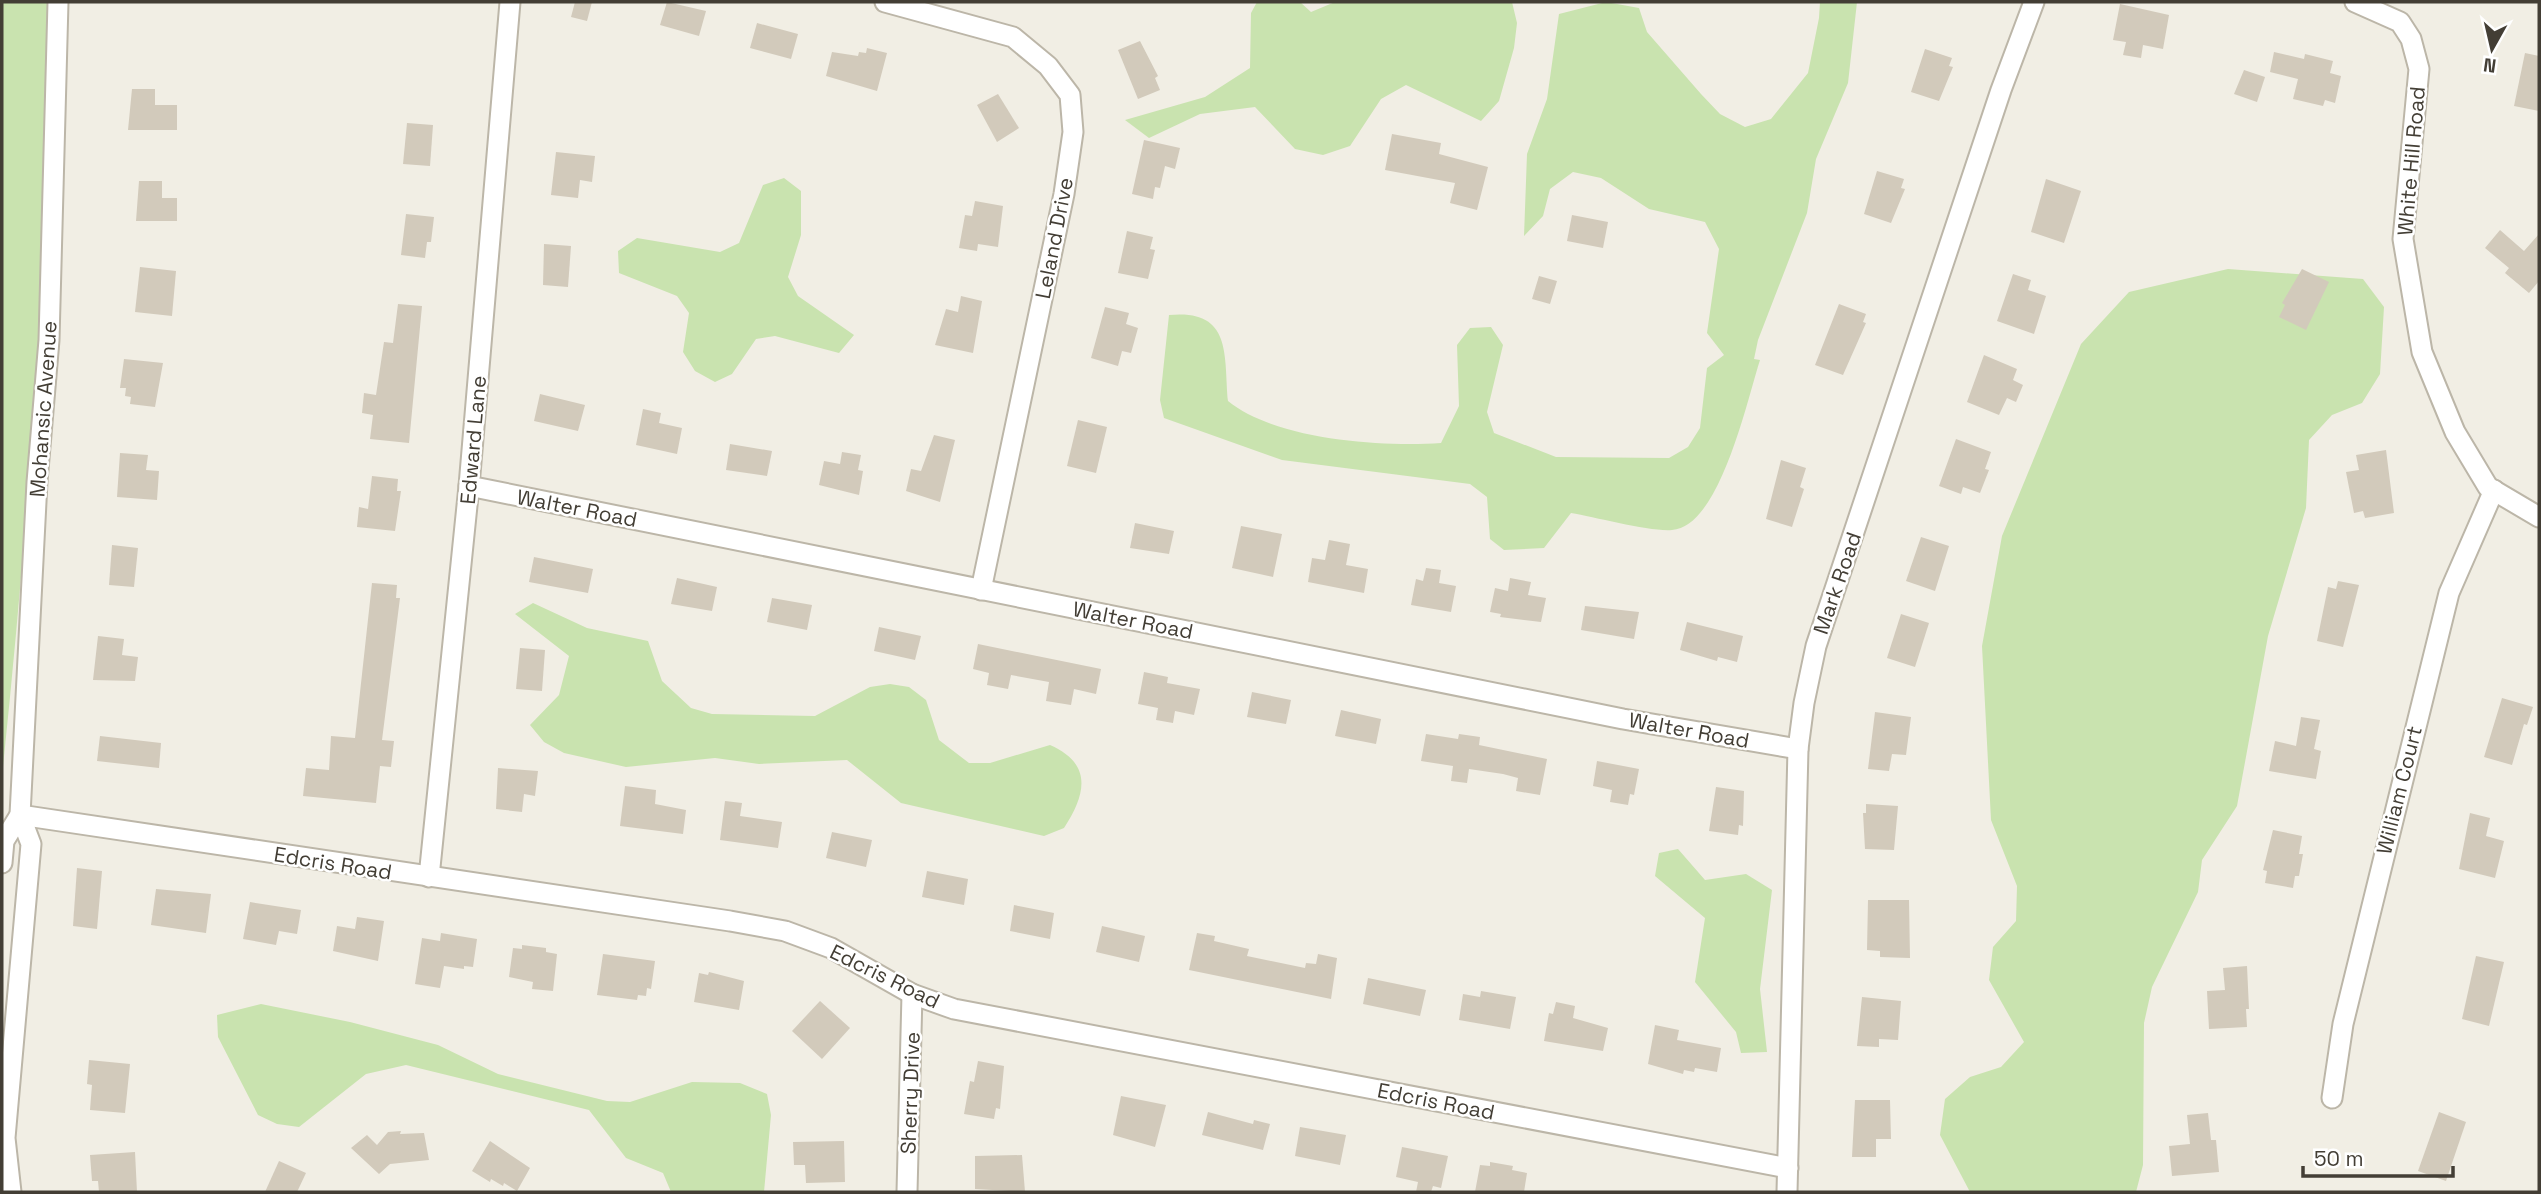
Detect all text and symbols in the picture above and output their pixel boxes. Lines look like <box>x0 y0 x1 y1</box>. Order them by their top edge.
north arrow <box>2457 14 2527 84</box>
text: N <box>2482 52 2498 79</box>
street label: White Hill Road <box>2391 85 2431 237</box>
street label: Leland Drive <box>1029 175 1079 301</box>
street label: Mohansic Avenue <box>23 320 63 498</box>
street label: Edward Lane <box>454 374 492 506</box>
street label: Walter Road <box>515 483 639 533</box>
street label: Mark Road <box>1807 528 1867 638</box>
street label: Walter Road <box>1071 595 1195 645</box>
street label: Walter Road <box>1627 706 1751 754</box>
street label: William Court <box>2370 723 2428 857</box>
street label: Edcris Road <box>272 840 394 886</box>
street label: Edcris Road <box>826 938 944 1014</box>
street label: Sherry Drive <box>894 1031 926 1155</box>
street label: Edcris Road <box>1375 1076 1497 1126</box>
scale bar <box>2303 1134 2454 1178</box>
text: 50 m <box>2314 1145 2364 1172</box>

